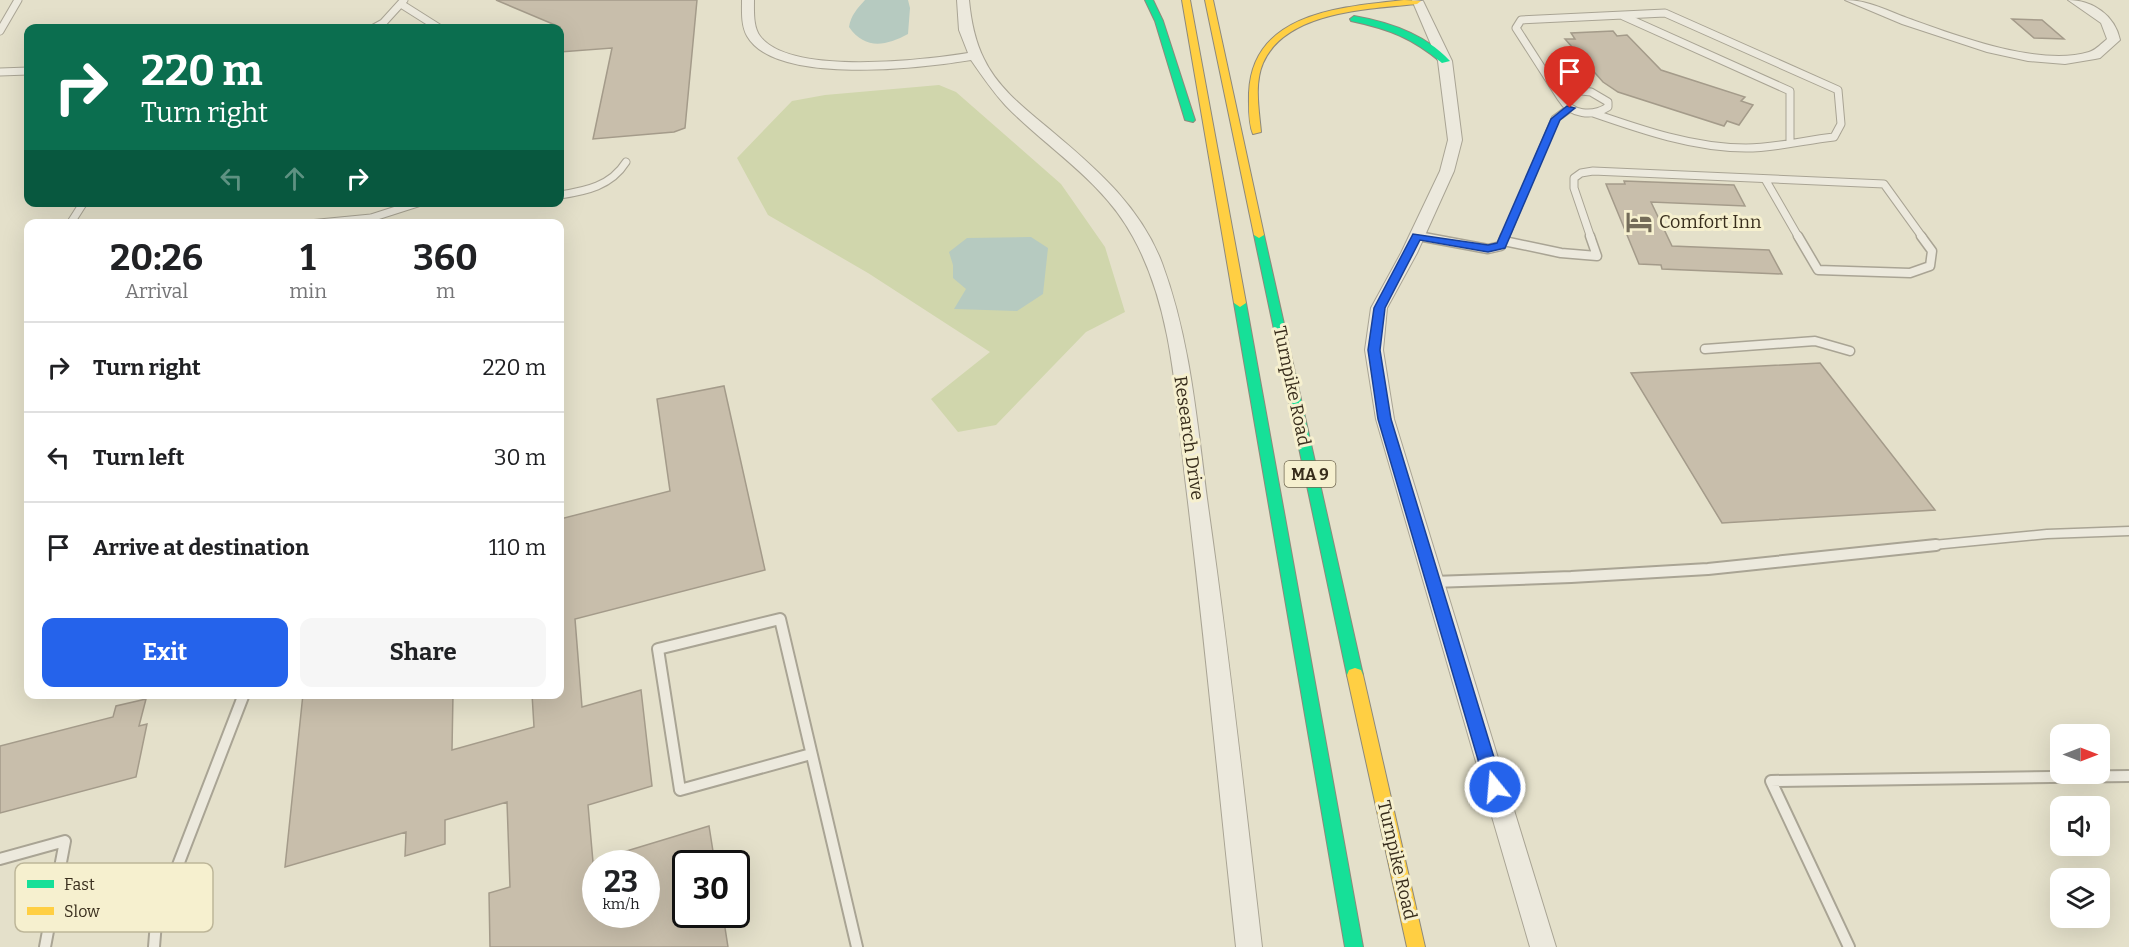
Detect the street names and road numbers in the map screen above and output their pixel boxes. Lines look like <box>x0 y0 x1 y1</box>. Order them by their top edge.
street label: Turnpike Road <box>1269 324 1315 448</box>
street label: Research Drive <box>1169 374 1209 502</box>
road number: MA 9 <box>1284 461 1336 487</box>
street label: Turnpike Road <box>1373 798 1421 922</box>

